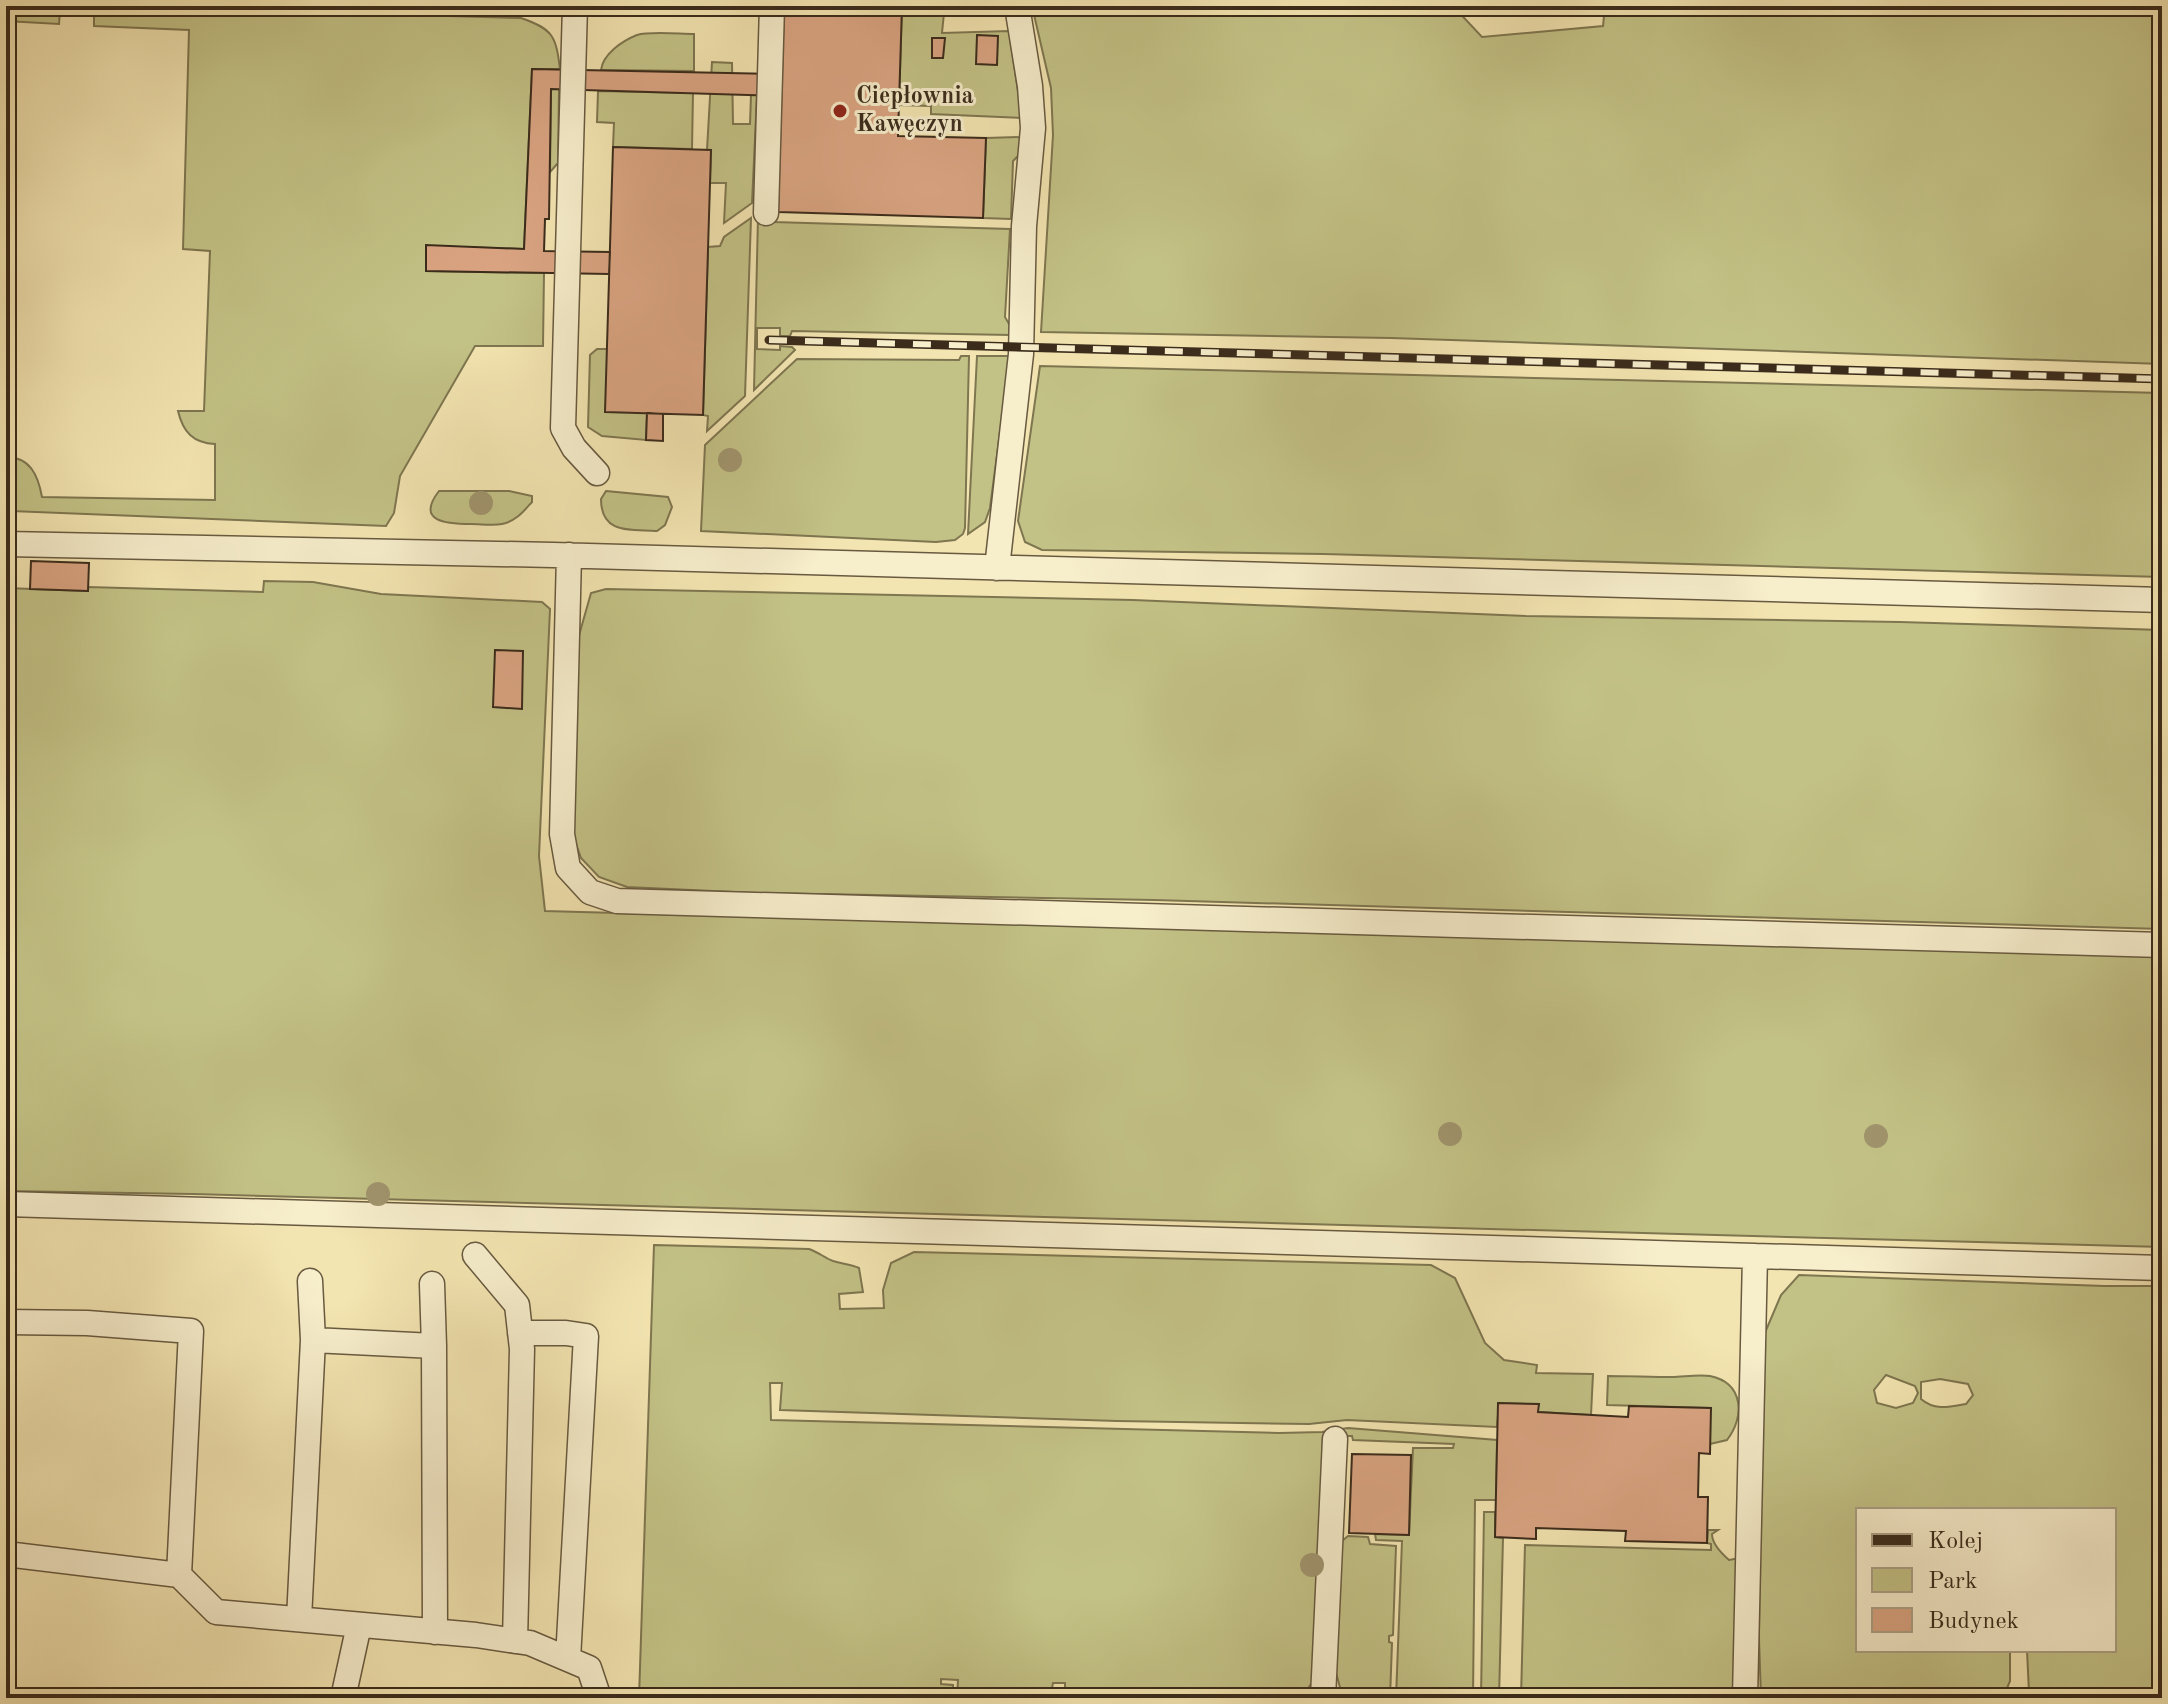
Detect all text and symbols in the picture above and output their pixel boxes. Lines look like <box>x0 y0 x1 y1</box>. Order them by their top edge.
place label: Ciepłownia Kawęczyn <box>856 85 974 137</box>
marker: Ciepłownia Kawęczyn <box>831 102 849 120</box>
legend <box>1856 1508 2116 1652</box>
text: Kolej <box>1928 1530 1983 1554</box>
text: Park <box>1928 1570 1977 1594</box>
text: Budynek <box>1928 1610 2019 1634</box>

